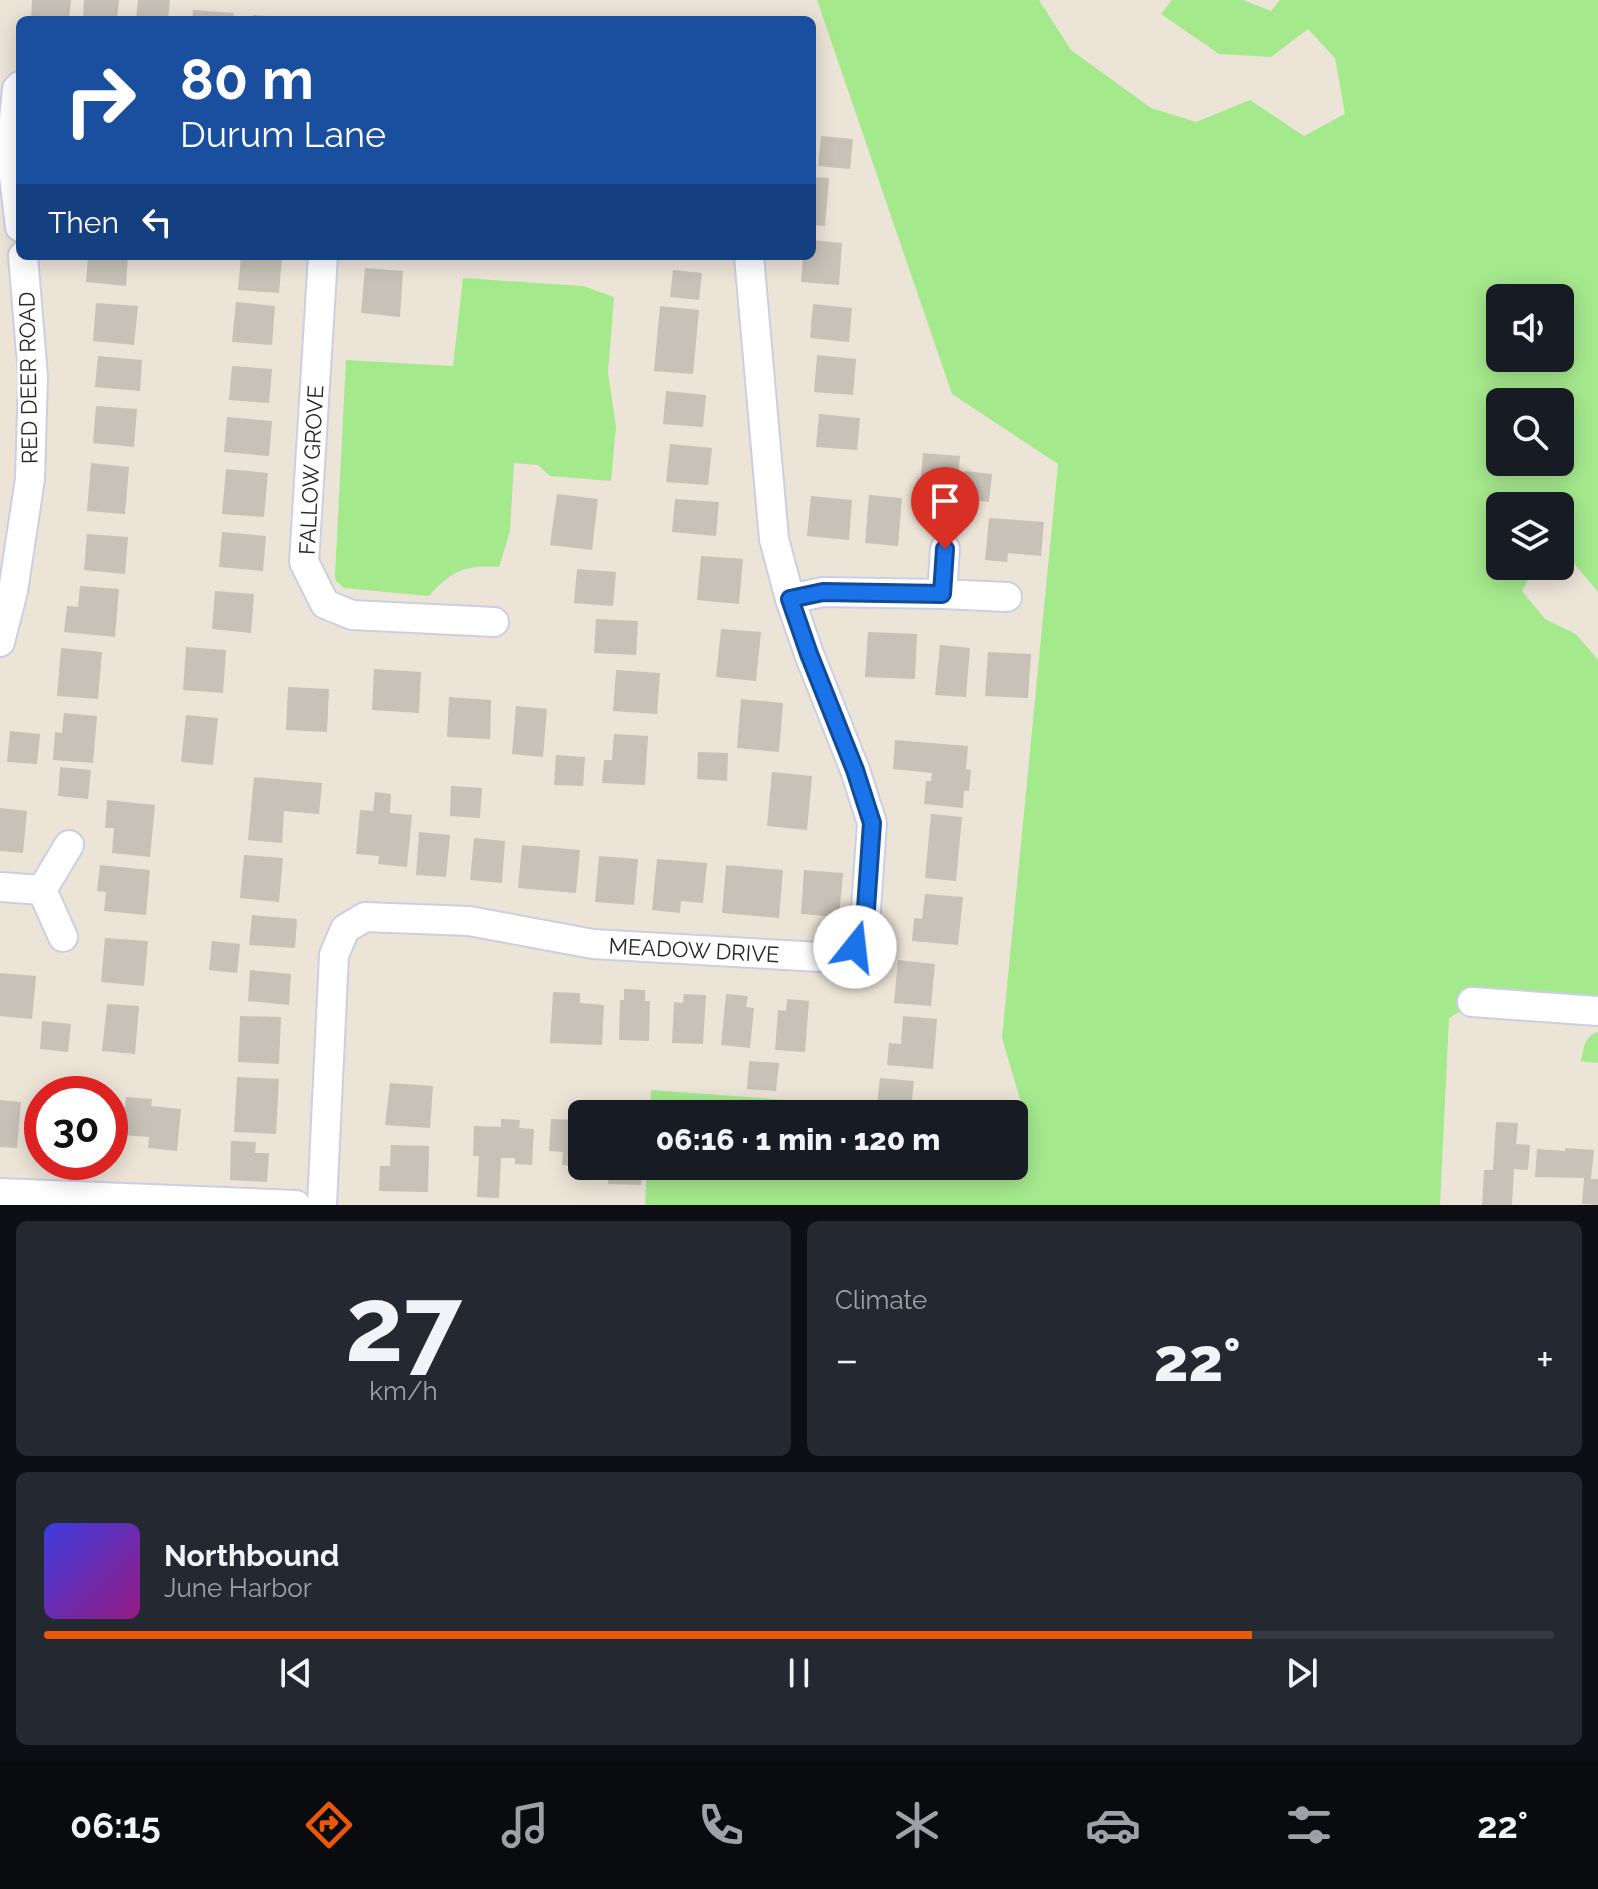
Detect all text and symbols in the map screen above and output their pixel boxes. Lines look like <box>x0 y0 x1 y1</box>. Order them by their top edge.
text: 80 m <box>180 46 314 112</box>
icon: right <box>48 48 152 152</box>
text: Durum Lane <box>180 113 386 155</box>
icon: left <box>135 200 179 244</box>
text: Then <box>48 205 119 240</box>
map controls <box>1486 284 1574 580</box>
button: sound <box>1486 284 1574 372</box>
street label: RED DEER ROAD <box>13 292 43 464</box>
street label: FALLOW GROVE <box>294 385 328 555</box>
button: search <box>1486 388 1574 476</box>
pin <box>911 467 979 549</box>
icon: arrive <box>923 479 967 523</box>
button: layers <box>1486 492 1574 580</box>
position arrow <box>813 905 897 989</box>
street label: MEADOW DRIVE <box>608 933 780 967</box>
speed limit sign: 30 <box>24 1076 128 1180</box>
text: 06:16 · 1 min · 120 m <box>656 1122 940 1157</box>
text: 27 <box>345 1263 462 1385</box>
text: Climate <box>835 1285 927 1315</box>
text: 22° <box>1154 1325 1241 1395</box>
text: − <box>835 1334 859 1385</box>
text: + <box>1536 1334 1554 1385</box>
text: km/h <box>369 1376 438 1406</box>
text: Northbound <box>164 1538 339 1573</box>
text: June Harbor <box>164 1573 312 1603</box>
icon: previous <box>274 1651 318 1695</box>
icon: pause <box>777 1651 821 1695</box>
icon: next <box>1280 1651 1324 1695</box>
icon: directions <box>301 1797 357 1853</box>
icon: music <box>497 1797 553 1853</box>
icon: phone <box>693 1797 749 1853</box>
icon: climate <box>889 1797 945 1853</box>
icon: car <box>1085 1797 1141 1853</box>
icon: filters <box>1281 1797 1337 1853</box>
text: 06:15 <box>70 1804 161 1846</box>
text: 22° <box>1477 1804 1528 1846</box>

